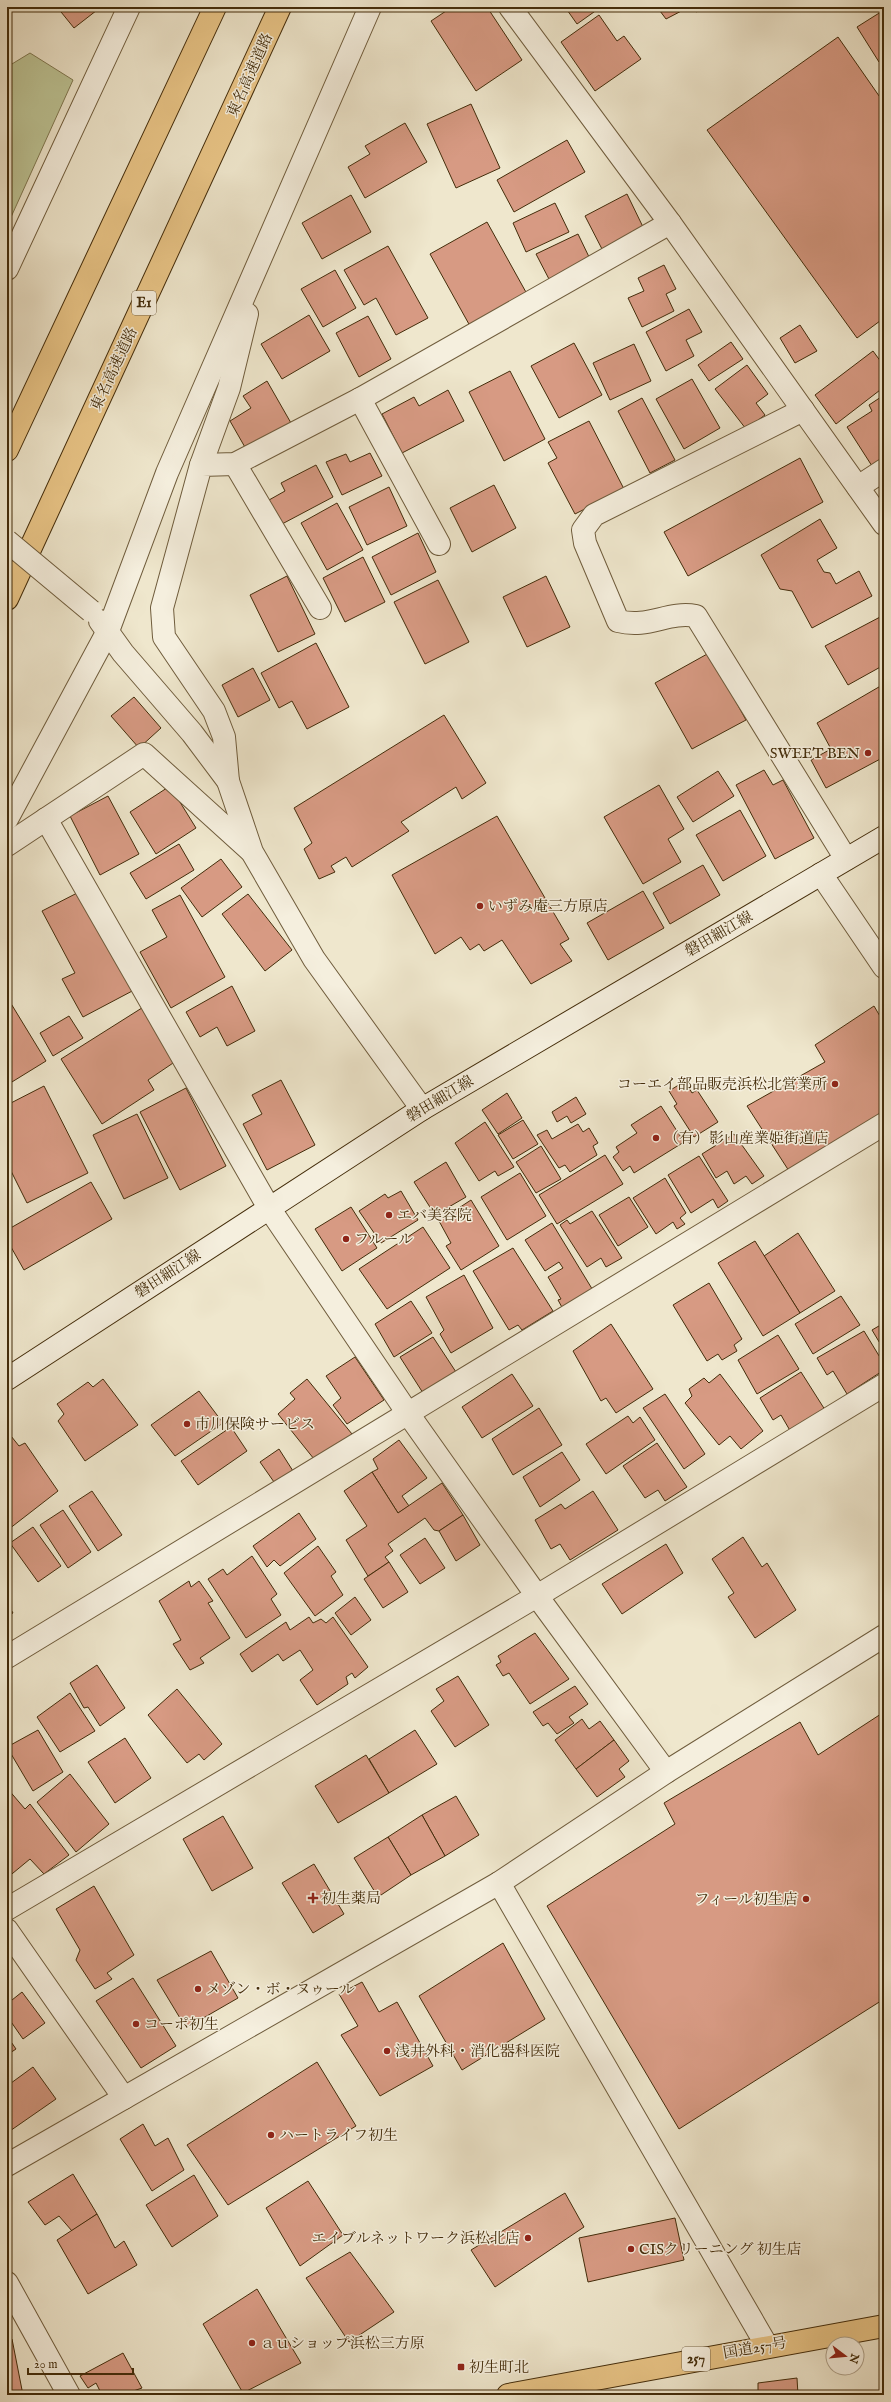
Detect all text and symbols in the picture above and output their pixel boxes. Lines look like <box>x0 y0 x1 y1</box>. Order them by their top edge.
street label: 東名高速道路 <box>223 30 277 120</box>
road number: E1 <box>132 291 156 315</box>
street label: 東名高速道路 <box>86 324 142 414</box>
place label: SWEET BEN <box>770 744 860 763</box>
marker: SWEET BEN <box>863 748 873 758</box>
place label: いずみ庵三方原店 <box>488 897 608 916</box>
marker: いずみ庵三方原店 <box>475 901 485 911</box>
street label: 磐田細江線 <box>682 907 756 961</box>
street label: 磐田細江線 <box>403 1072 477 1126</box>
place label: コーエイ部品販売浜松北営業所 <box>617 1075 827 1094</box>
marker: コーエイ部品販売浜松北営業所 <box>830 1079 840 1089</box>
place label: （有）影山産業姫街道店 <box>664 1129 829 1148</box>
marker: （有）影山産業姫街道店 <box>651 1133 661 1143</box>
place label: エバ美容院 <box>397 1206 472 1225</box>
marker: エバ美容院 <box>384 1210 394 1220</box>
place label: フルール <box>354 1230 413 1249</box>
marker: フルール <box>341 1234 351 1244</box>
street label: 磐田細江線 <box>131 1246 205 1302</box>
place label: 市川保険サービス <box>195 1415 315 1434</box>
marker: 市川保険サービス <box>182 1419 192 1429</box>
place label: 初生薬局 <box>321 1889 381 1908</box>
place label: フィール初生店 <box>694 1890 798 1909</box>
marker: 初生薬局 <box>308 1893 318 1903</box>
marker: フィール初生店 <box>801 1894 811 1904</box>
place label: メゾン・ボ・ヌゥール <box>206 1980 355 1999</box>
marker: メゾン・ボ・ヌゥール <box>193 1984 203 1994</box>
place label: コーポ初生 <box>144 2015 219 2034</box>
marker: コーポ初生 <box>131 2019 141 2029</box>
place label: 浅井外科・消化器科医院 <box>395 2042 560 2061</box>
marker: 浅井外科・消化器科医院 <box>382 2046 392 2056</box>
place label: ハートライフ初生 <box>279 2126 398 2145</box>
marker: ハートライフ初生 <box>266 2130 276 2140</box>
place label: エイブルネットワーク浜松北店 <box>311 2229 520 2248</box>
marker: エイブルネットワーク浜松北店 <box>523 2233 533 2243</box>
place label: CISクリーニング 初生店 <box>639 2240 802 2259</box>
marker: CISクリーニング 初生店 <box>626 2244 636 2254</box>
street label: 国道257号 <box>722 2333 788 2363</box>
place label: ａｕショップ浜松三方原 <box>260 2334 425 2353</box>
north arrow <box>825 2336 865 2376</box>
marker: ａｕショップ浜松三方原 <box>247 2338 257 2348</box>
road number: 257 <box>682 2347 710 2371</box>
scale bar <box>28 2350 133 2376</box>
text: N <box>845 2351 862 2365</box>
text: 20 m <box>34 2357 57 2372</box>
place label: 初生町北 <box>469 2358 529 2377</box>
marker: 初生町北 <box>456 2362 466 2372</box>

